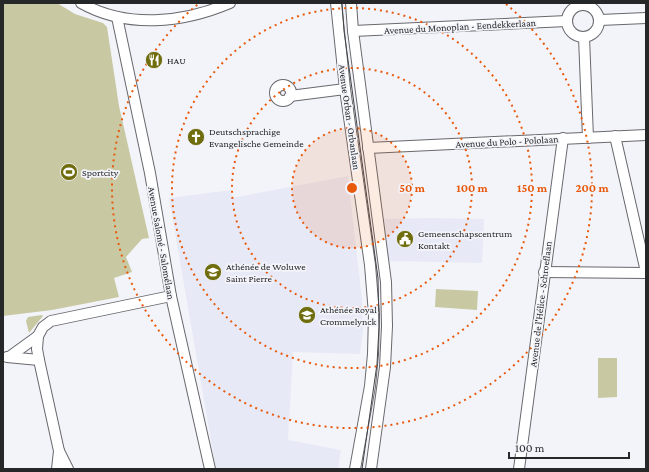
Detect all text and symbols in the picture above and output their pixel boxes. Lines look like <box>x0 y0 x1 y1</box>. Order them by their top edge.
street label: Avenue du Monoplan - Eendekkerlaan <box>384 17 537 36</box>
restaurant icon: HAU <box>144 50 164 70</box>
place label: HAU <box>167 55 186 66</box>
street label: Avenue Orban - Orbanlaan <box>337 63 362 171</box>
place label: Deutschsprachige Evangelische Gemeinde <box>209 126 304 149</box>
church icon: Deutschsprachige Evangelische Gemeinde <box>186 127 206 147</box>
street label: Avenue du Polo - Pololaan <box>455 133 559 150</box>
sports icon: Sportcity <box>59 162 79 182</box>
place label: Sportcity <box>82 167 119 178</box>
centre of rings <box>345 181 359 195</box>
text: 50 m <box>399 181 426 195</box>
text: 100 m <box>456 181 489 195</box>
text: 150 m <box>517 181 548 195</box>
text: 200 m <box>575 181 609 195</box>
street label: Avenue Salomé - Salomélaan <box>146 186 177 301</box>
place label: Gemeenschapscentrum Kontakt <box>418 228 512 251</box>
public building icon: Gemeenschapscentrum Kontakt <box>395 229 415 249</box>
street label: Avenue de l'Hélice - Schroeflaan <box>527 240 554 368</box>
place label: Athénée de Woluwe Saint Pierre <box>226 261 306 284</box>
school or university icon: Athénée de Woluwe Saint Pierre <box>203 262 223 282</box>
place label: Athénée Royal Crommelynck <box>320 304 377 327</box>
school or university icon: Athénée Royal Crommelynck <box>297 305 317 325</box>
scale bar <box>509 434 629 460</box>
text: 100 m <box>515 441 545 455</box>

